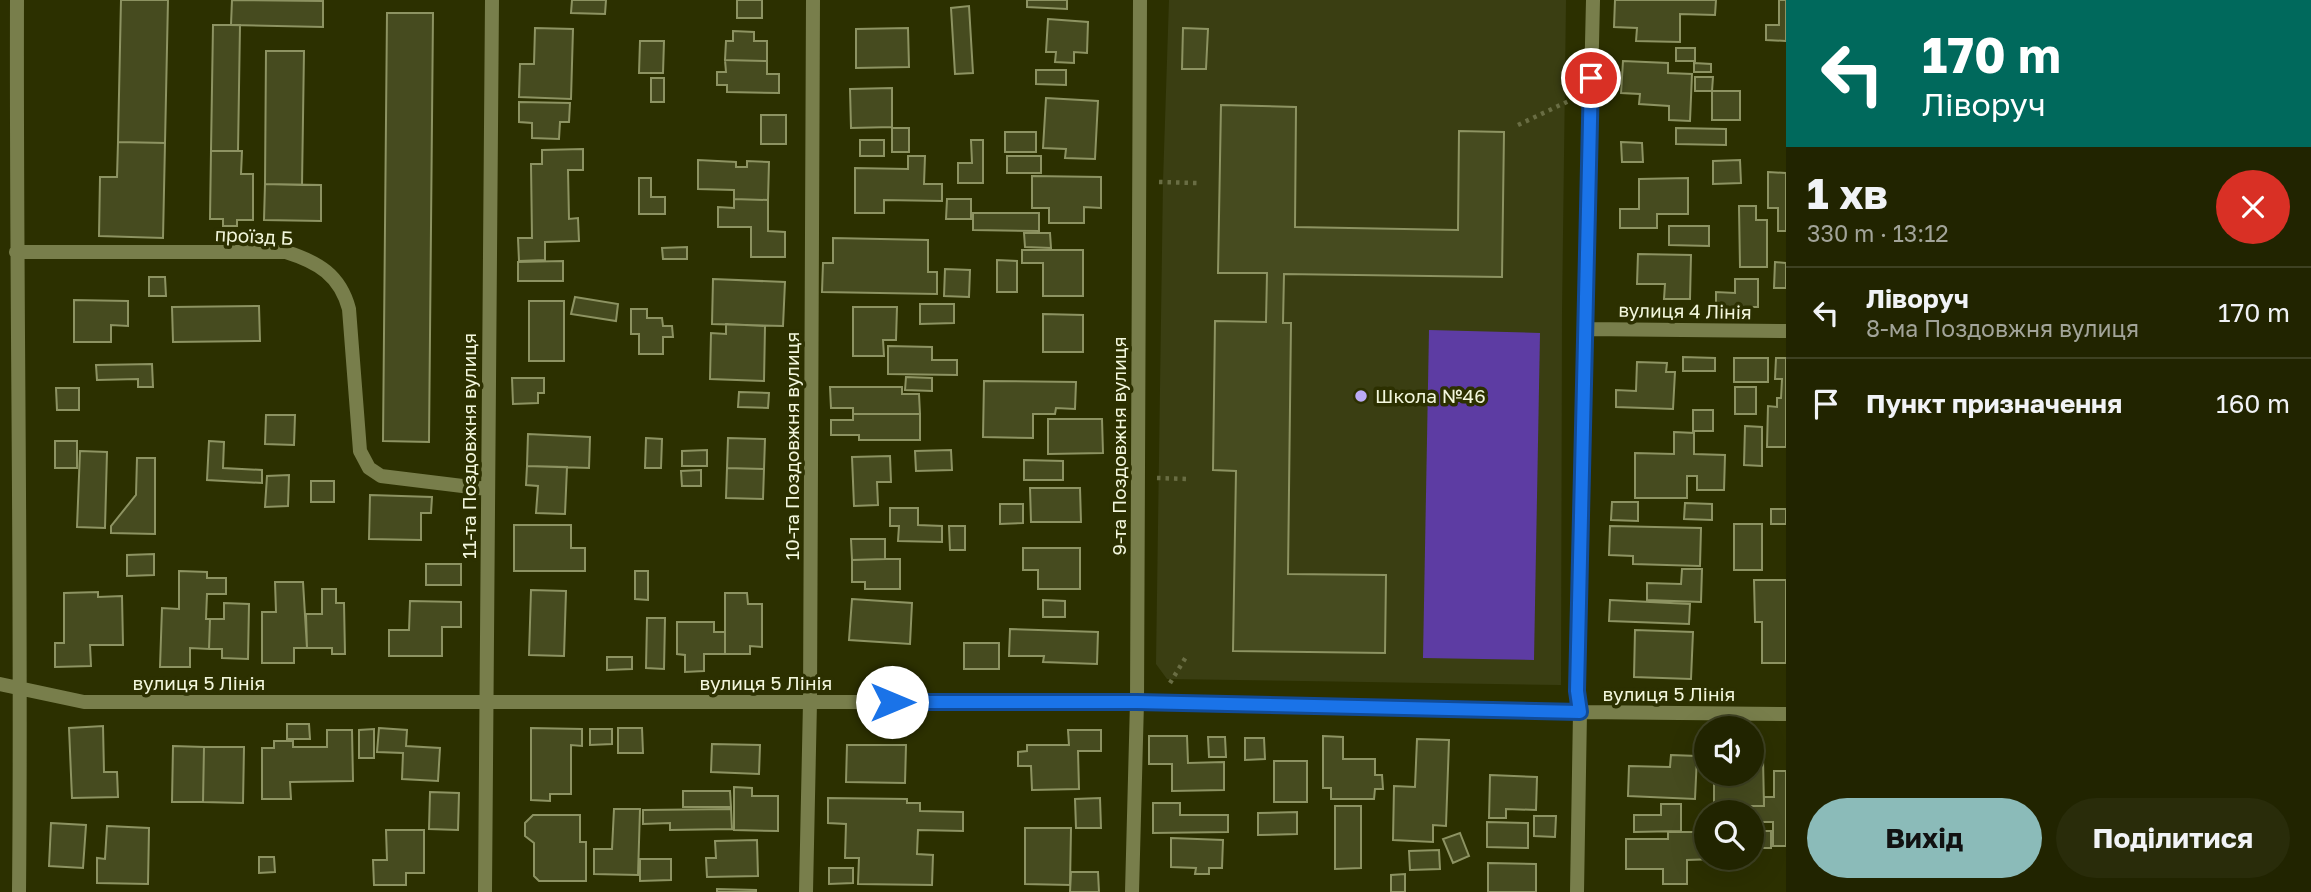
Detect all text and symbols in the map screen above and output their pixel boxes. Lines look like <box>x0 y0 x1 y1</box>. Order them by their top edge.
text: 170 m <box>1922 25 2061 84</box>
icon: left <box>1807 28 1898 119</box>
pin <box>1561 48 1621 108</box>
icon: arrive <box>1572 59 1610 97</box>
text: Ліворуч <box>1922 85 2046 123</box>
text: 1 хв <box>1807 168 1888 218</box>
button: close <box>2216 170 2290 244</box>
text: 330 m · 13:12 <box>1807 219 1949 247</box>
street label: проїзд Б <box>214 222 294 249</box>
text: Ліворуч <box>1866 283 1969 314</box>
icon: left <box>1807 294 1845 332</box>
text: 170 m <box>2218 297 2290 328</box>
street label: вулиця 4 Лінія <box>1618 298 1752 323</box>
text: 8-ма Поздовжня вулиця <box>1866 314 2139 342</box>
street label: 10-та Поздовжня вулиця <box>780 332 803 560</box>
street label: 11-та Поздовжня вулиця <box>457 333 480 559</box>
street label: 9-та Поздовжня вулиця <box>1107 336 1130 556</box>
place label: Школа №46 <box>1375 384 1486 407</box>
icon: arrive <box>1807 385 1845 423</box>
marker: Школа №46 <box>1353 388 1369 404</box>
text: Пункт призначення <box>1866 388 2122 419</box>
text: 160 m <box>2216 388 2290 419</box>
position arrow <box>855 665 929 739</box>
street label: вулиця 5 Лінія <box>133 671 265 694</box>
street label: вулиця 5 Лінія <box>700 671 832 694</box>
street label: вулиця 5 Лінія <box>1603 682 1735 705</box>
map controls <box>1694 716 1764 870</box>
button: sound <box>1694 716 1764 786</box>
button: Вихід <box>1807 798 2042 878</box>
button: Поділитися <box>2056 798 2290 878</box>
button: search <box>1694 800 1764 870</box>

